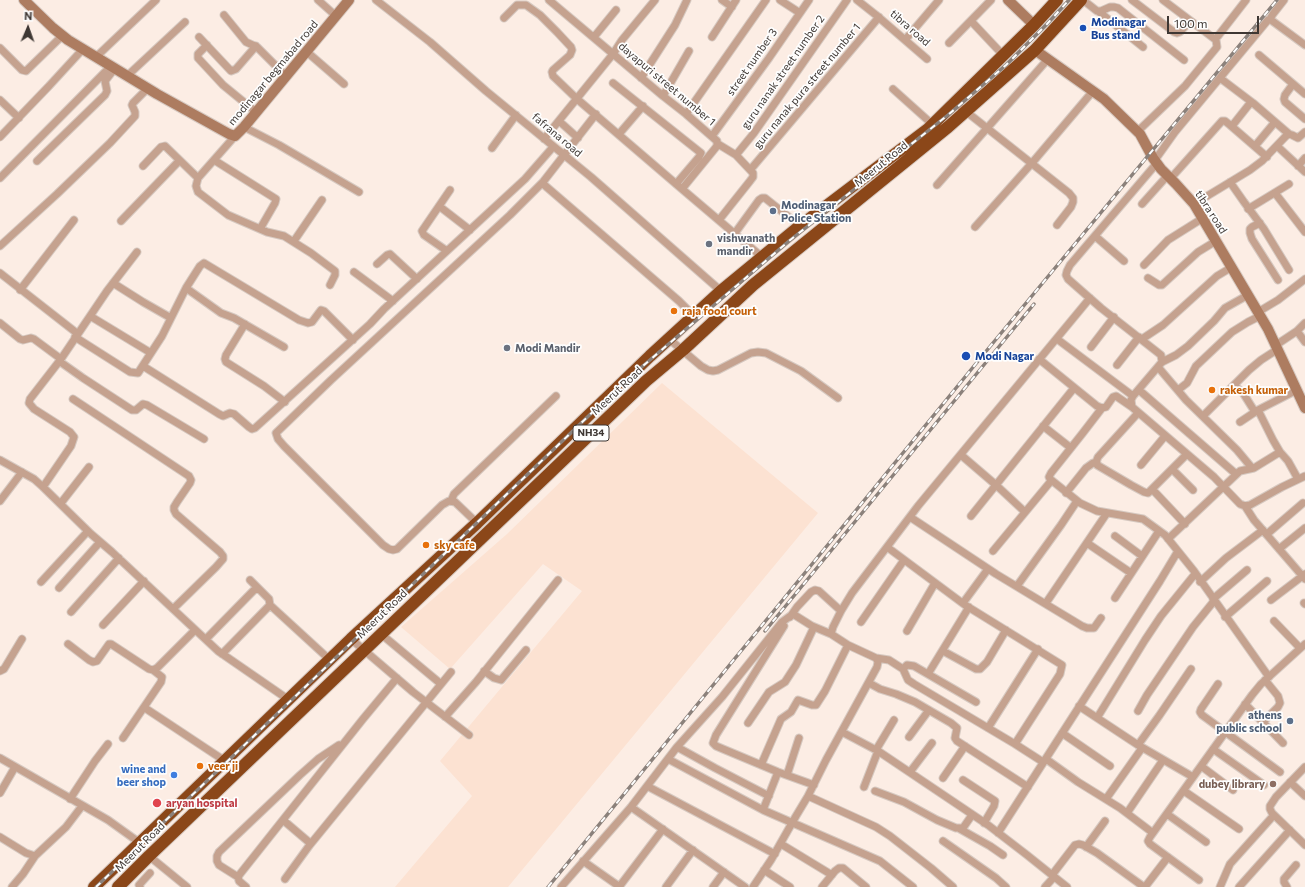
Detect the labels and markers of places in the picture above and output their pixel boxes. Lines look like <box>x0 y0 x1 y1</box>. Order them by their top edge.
place label: Modinagar Bus stand <box>1091 15 1146 41</box>
marker: Modinagar Bus stand <box>1078 23 1088 33</box>
place label: Modinagar Police Station <box>781 198 851 224</box>
marker: Modinagar Police Station <box>768 206 778 216</box>
place label: vishwanath mandir <box>717 231 775 257</box>
marker: vishwanath mandir <box>704 239 714 249</box>
place label: raja food court <box>682 304 757 318</box>
marker: raja food court <box>669 306 679 316</box>
place label: Modi Mandir <box>515 341 580 355</box>
marker: Modi Mandir <box>502 343 512 353</box>
place label: Modi Nagar <box>975 349 1034 363</box>
marker: Modi Nagar <box>960 350 972 362</box>
place label: rakesh kumar <box>1220 383 1288 397</box>
marker: rakesh kumar <box>1207 385 1217 395</box>
place label: sky cafe <box>434 538 475 552</box>
marker: sky cafe <box>421 540 431 550</box>
place label: athens public school <box>1216 708 1282 734</box>
marker: athens public school <box>1285 716 1295 726</box>
place label: veer ji <box>208 759 238 773</box>
marker: veer ji <box>195 761 205 771</box>
place label: wine and beer shop <box>117 762 166 788</box>
marker: wine and beer shop <box>169 770 179 780</box>
place label: dubey library <box>1199 777 1265 791</box>
marker: dubey library <box>1268 779 1278 789</box>
place label: aryan hospital <box>166 796 237 810</box>
marker: aryan hospital <box>151 797 163 809</box>

